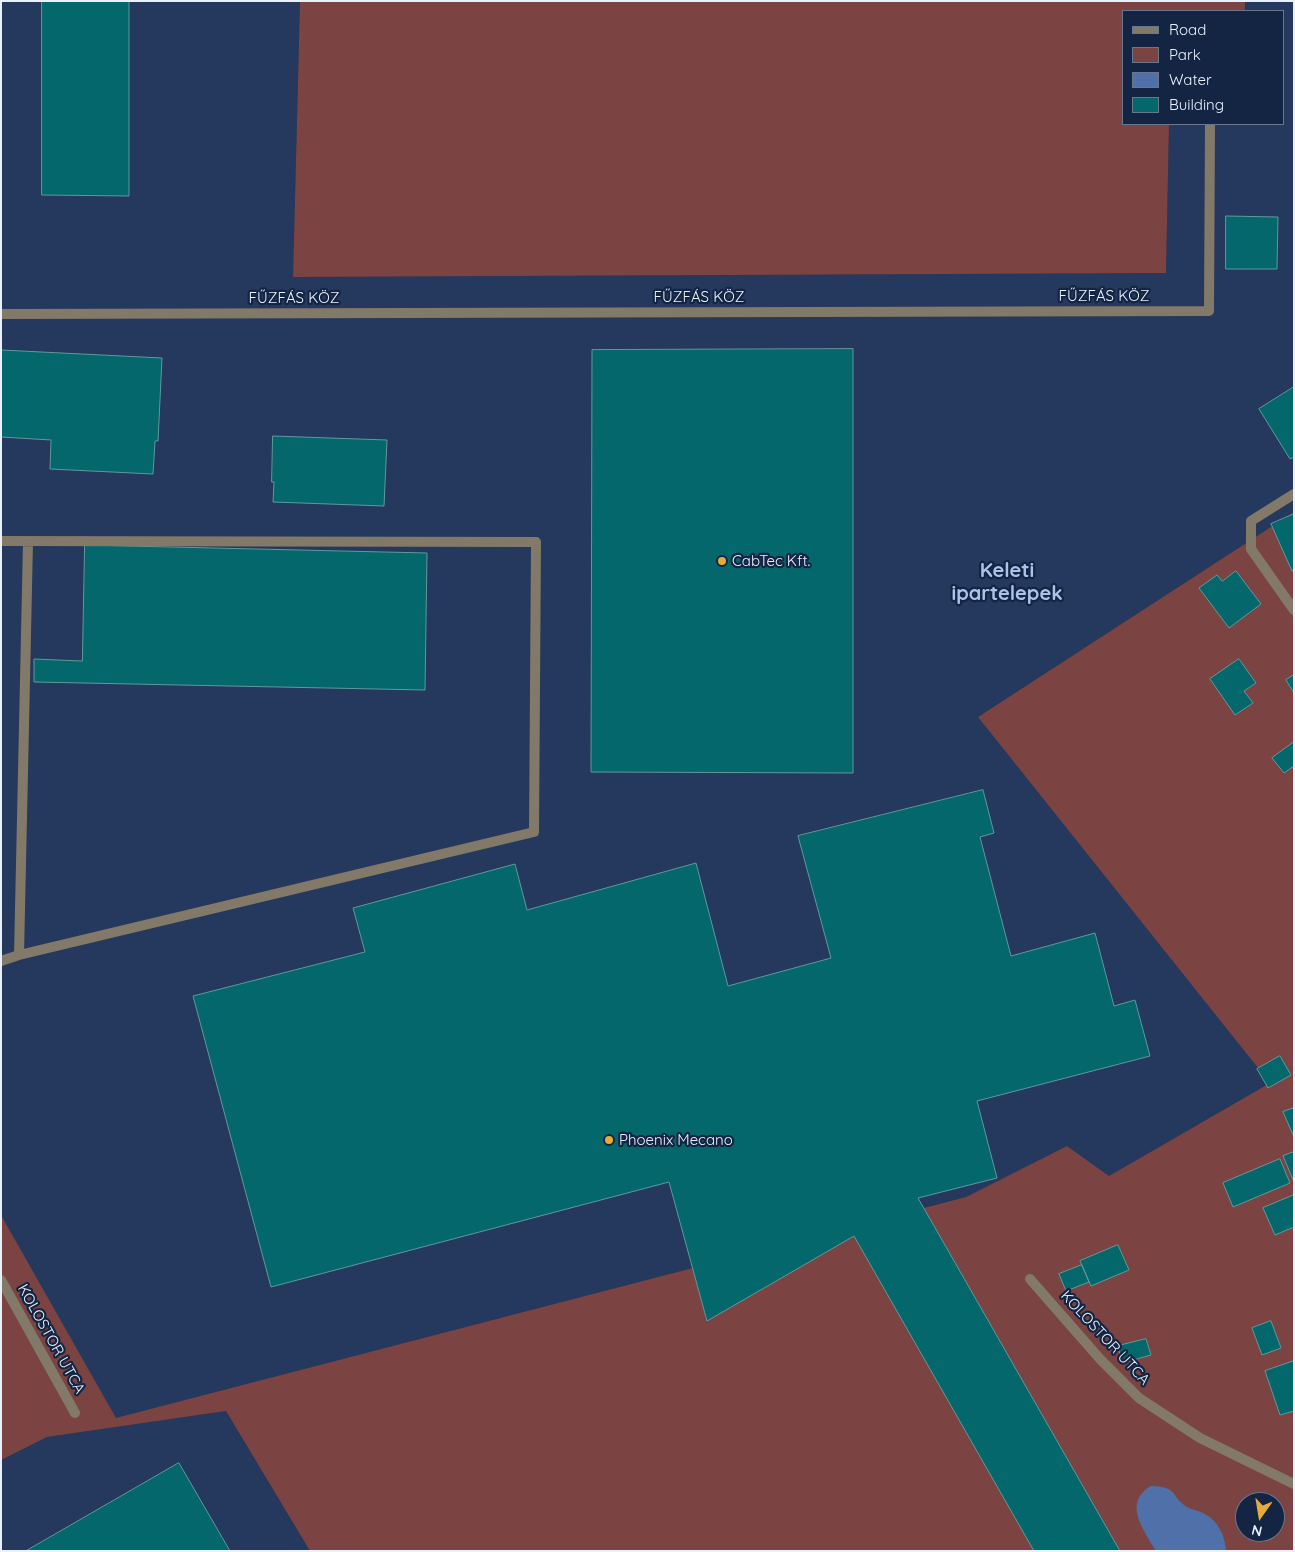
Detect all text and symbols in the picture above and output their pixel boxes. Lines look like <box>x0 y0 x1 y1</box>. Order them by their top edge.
legend <box>1122 10 1285 125</box>
text: Road <box>1169 20 1206 39</box>
text: Park <box>1169 45 1201 64</box>
text: Water <box>1169 70 1212 89</box>
text: Building <box>1169 95 1224 114</box>
street label: FŰZFÁS KÖZ <box>1059 287 1149 305</box>
street label: FŰZFÁS KÖZ <box>654 288 744 306</box>
street label: FŰZFÁS KÖZ <box>249 289 339 307</box>
place label: CabTec Kft. <box>732 552 810 570</box>
marker: CabTec Kft. <box>716 555 728 567</box>
district label: Keleti ipartelepek <box>951 559 1063 606</box>
place label: Phoenix Mecano <box>619 1131 733 1149</box>
marker: Phoenix Mecano <box>603 1134 615 1146</box>
street label: KOLOSTOR UTCA <box>13 1281 89 1397</box>
street label: KOLOSTOR UTCA <box>1057 1287 1153 1389</box>
north arrow <box>1235 1492 1285 1542</box>
text: N <box>1250 1521 1264 1541</box>

